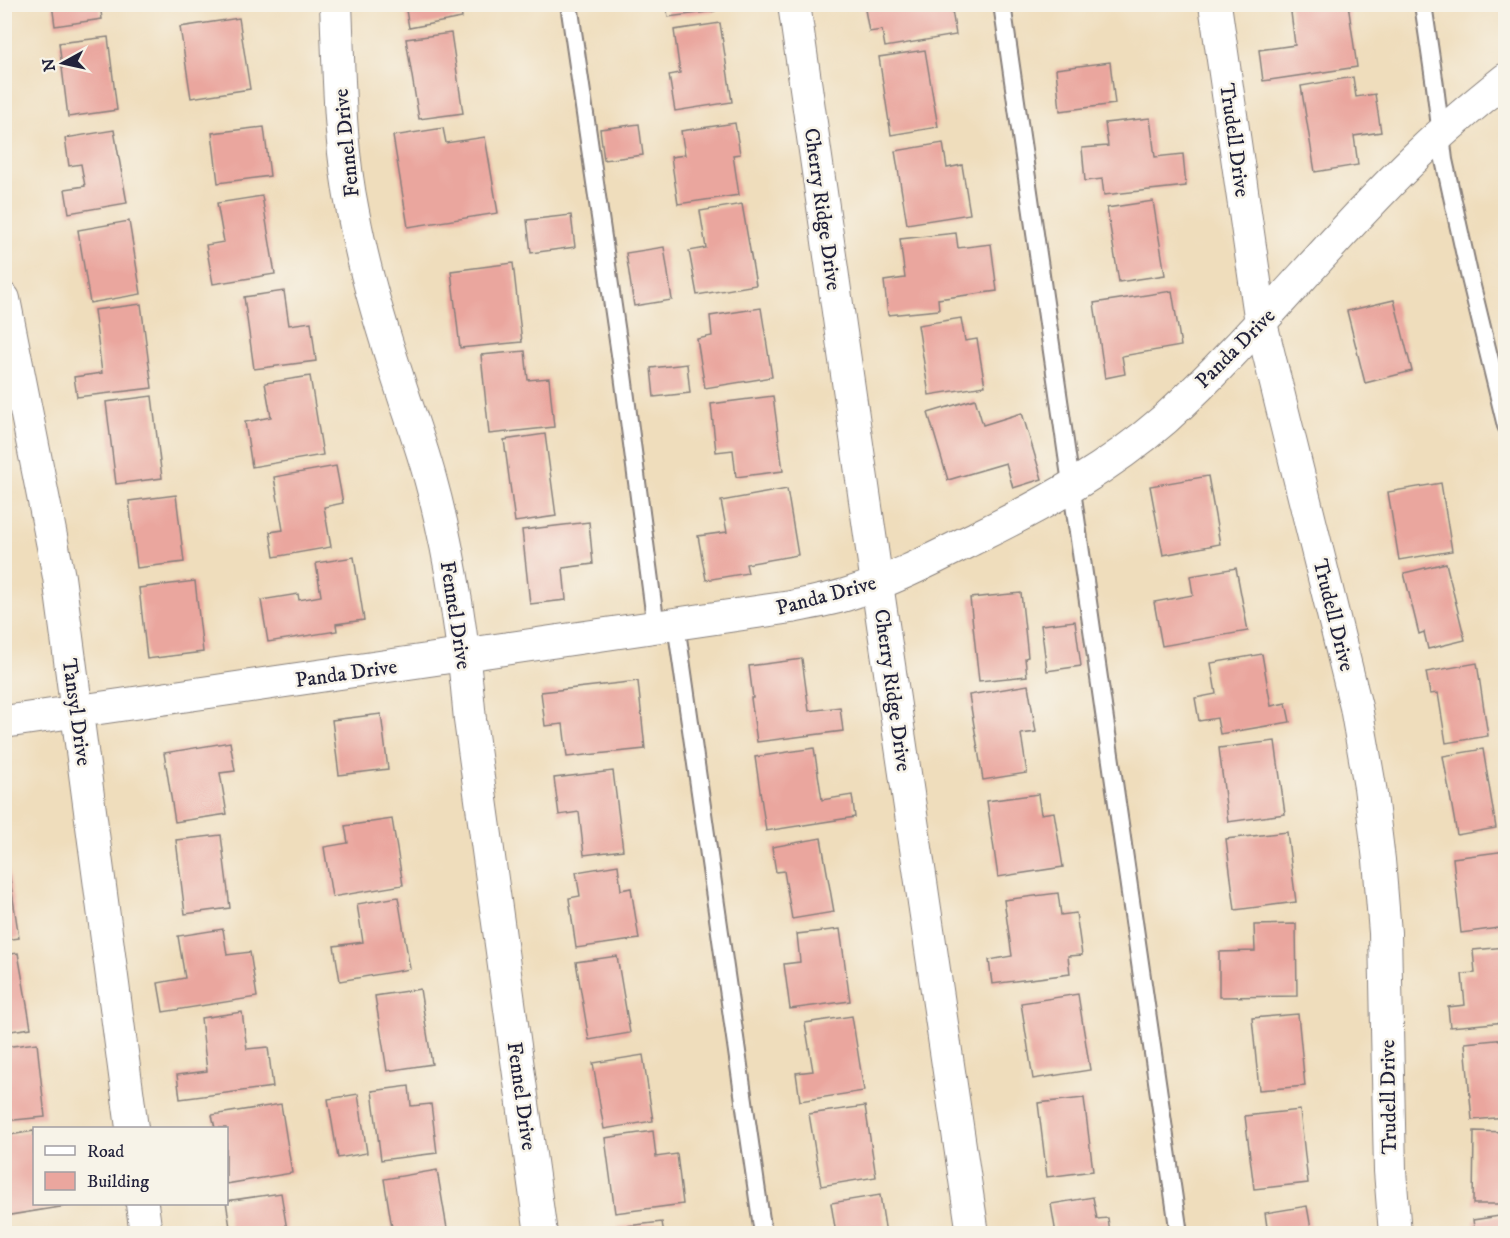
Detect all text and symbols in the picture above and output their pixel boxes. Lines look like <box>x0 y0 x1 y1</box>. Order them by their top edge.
north arrow <box>33 33 93 93</box>
text: N <box>38 57 60 73</box>
street label: Trudell Drive <box>1213 82 1255 199</box>
street label: Fennel Drive <box>328 87 366 199</box>
street label: Cherry Ridge Drive <box>798 126 846 292</box>
street label: Panda Drive <box>1190 303 1281 394</box>
street label: Trudell Drive <box>1307 556 1360 674</box>
street label: Fennel Drive <box>434 559 476 671</box>
street label: Panda Drive <box>773 570 880 622</box>
street label: Cherry Ridge Drive <box>868 607 916 773</box>
street label: Panda Drive <box>293 654 399 694</box>
street label: Tansyl Drive <box>56 657 96 768</box>
street label: Trudell Drive <box>1375 1039 1403 1155</box>
street label: Fennel Drive <box>501 1040 542 1152</box>
legend <box>33 1127 228 1205</box>
text: Road <box>87 1141 124 1163</box>
text: Building <box>87 1171 149 1193</box>

